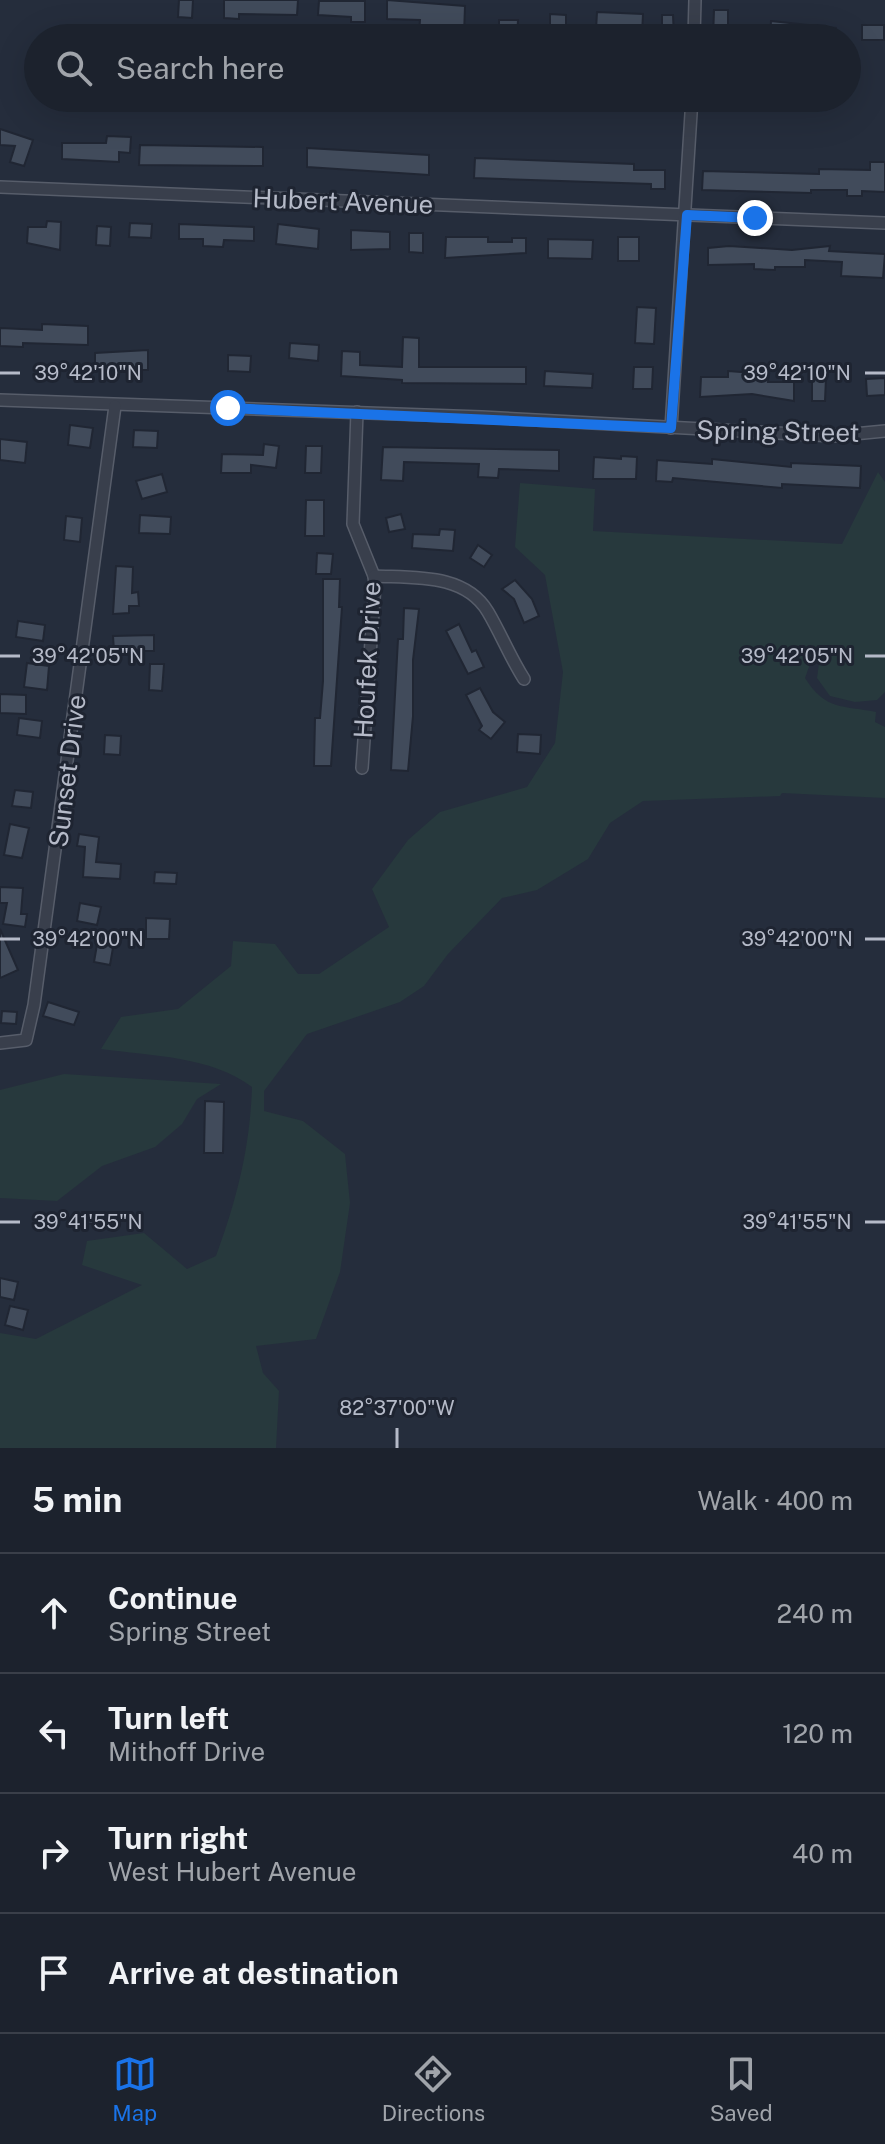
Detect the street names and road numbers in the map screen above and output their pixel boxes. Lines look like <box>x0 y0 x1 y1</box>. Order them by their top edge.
street label: Hubert Avenue <box>252 182 434 220</box>
street label: Spring Street <box>696 414 860 448</box>
street label: Houfek Drive <box>347 581 387 739</box>
street label: Sunset Drive <box>42 693 92 849</box>

